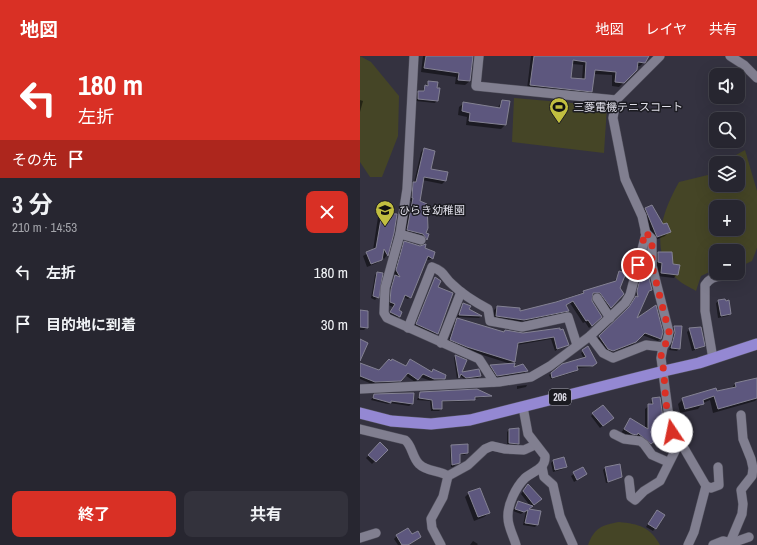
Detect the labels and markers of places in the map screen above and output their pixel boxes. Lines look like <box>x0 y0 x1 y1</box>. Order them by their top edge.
sports icon: 三菱電機テニスコート <box>548 96 570 124</box>
place label: 三菱電機テニスコート <box>573 100 683 114</box>
school or university icon: ひらき幼稚園 <box>374 199 396 227</box>
place label: ひらき幼稚園 <box>399 203 465 217</box>
pin <box>621 248 655 282</box>

